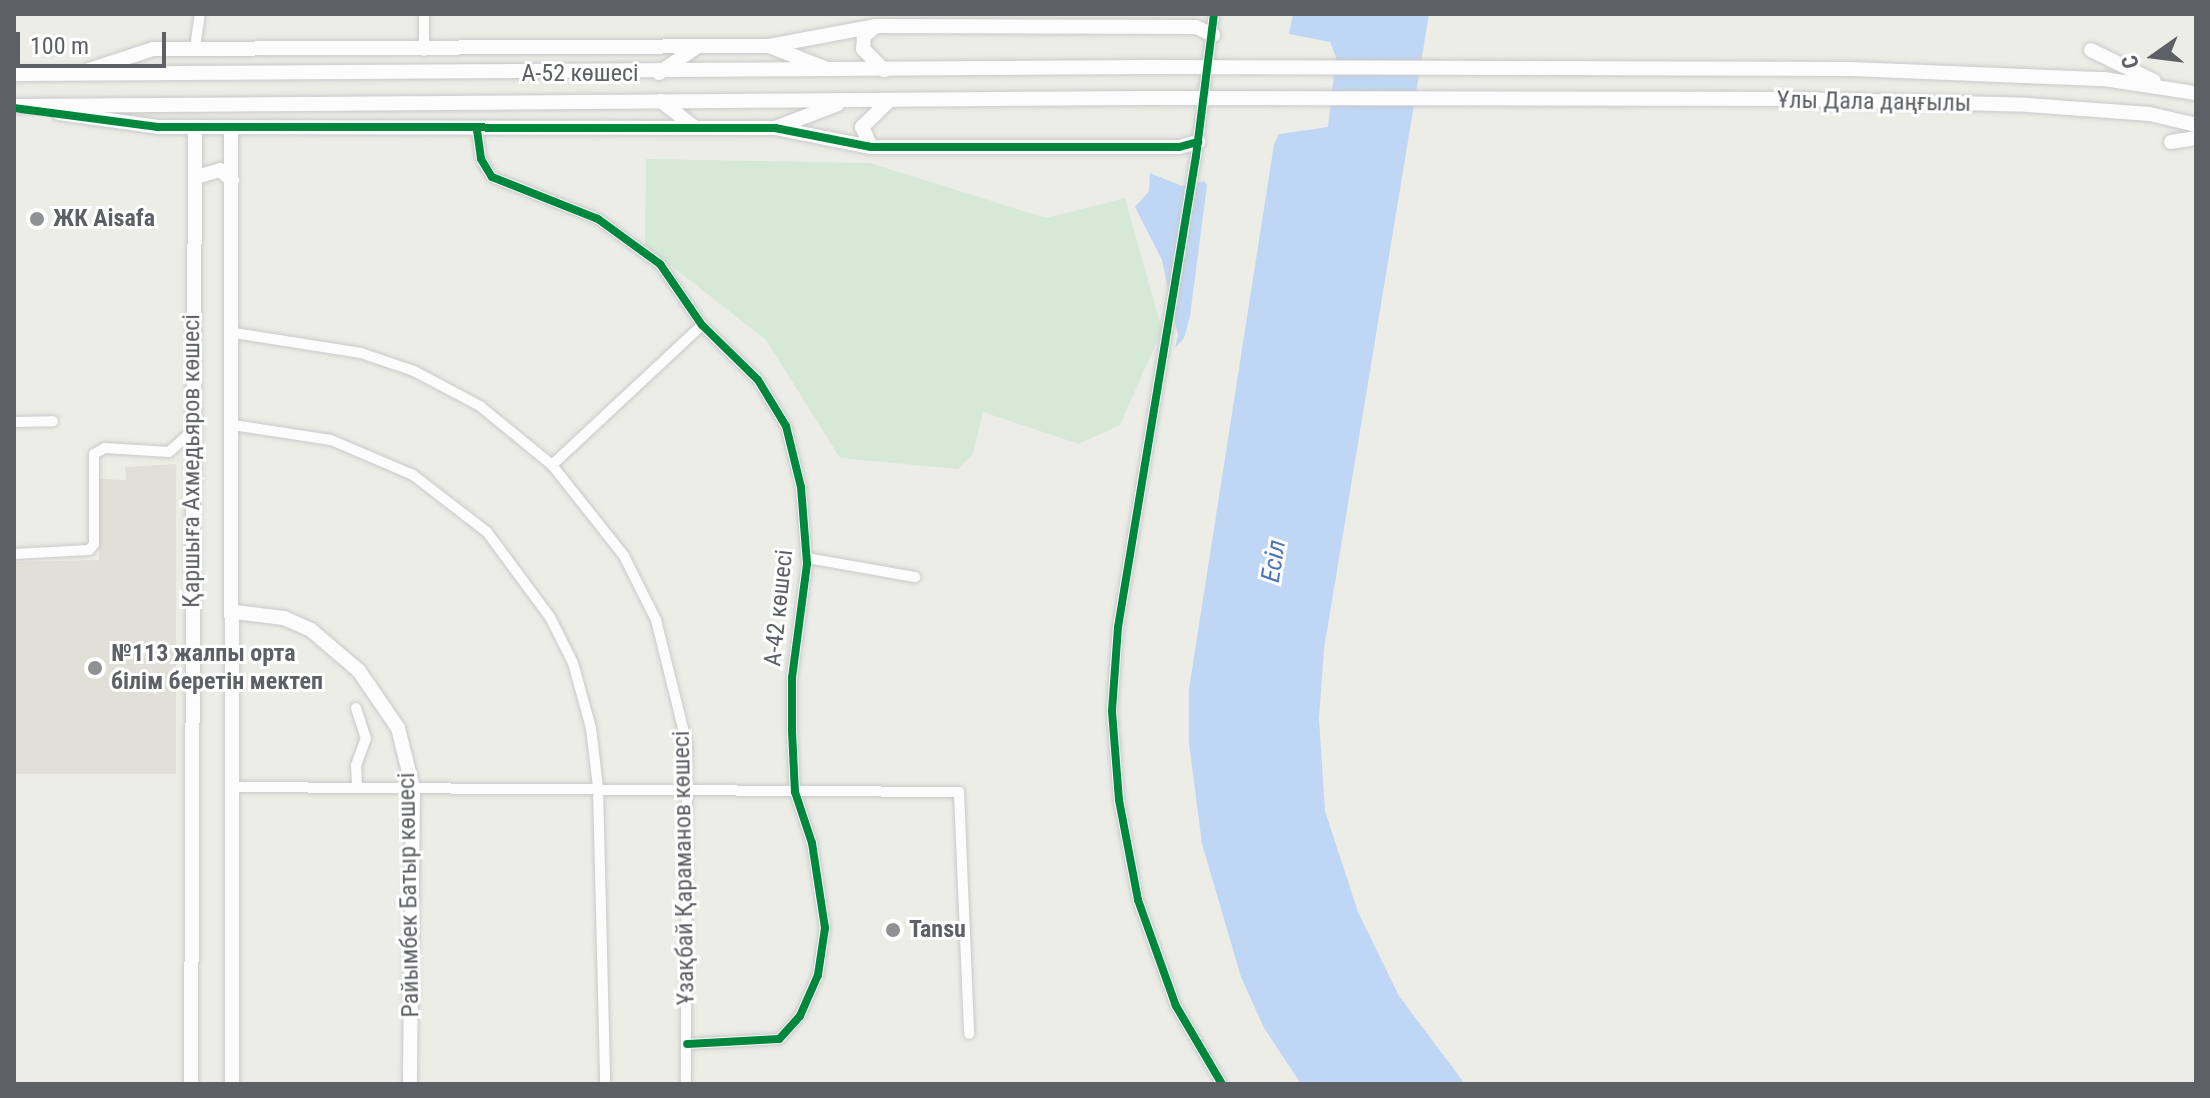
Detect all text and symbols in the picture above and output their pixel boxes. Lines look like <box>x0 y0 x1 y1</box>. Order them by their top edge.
scale bar <box>20 16 170 66</box>
north arrow <box>2114 16 2194 96</box>
text: 100 m <box>30 32 89 60</box>
text: С <box>2117 53 2144 71</box>
street label: А-52 көшесі <box>521 60 639 88</box>
street label: Ұлы Дала даңғылы <box>1777 86 1971 118</box>
place label: ЖК Aisafa <box>53 205 155 233</box>
marker: ЖК Aisafa <box>28 210 46 228</box>
street label: Қаршыға Ахмедьяров көшесі <box>178 314 206 608</box>
water label: Есіл <box>1255 538 1293 584</box>
street label: А-42 көшесі <box>759 548 799 668</box>
place label: №113 жалпы орта білім беретін мектеп <box>111 640 323 696</box>
marker: №113 жалпы орта білім беретін мектеп <box>86 659 104 677</box>
street label: Ұзақбай Қараманов көшесі <box>667 730 701 1006</box>
street label: Райымбек Батыр көшесі <box>392 772 426 1018</box>
place label: Tansu <box>909 916 966 944</box>
marker: Tansu <box>884 921 902 939</box>

